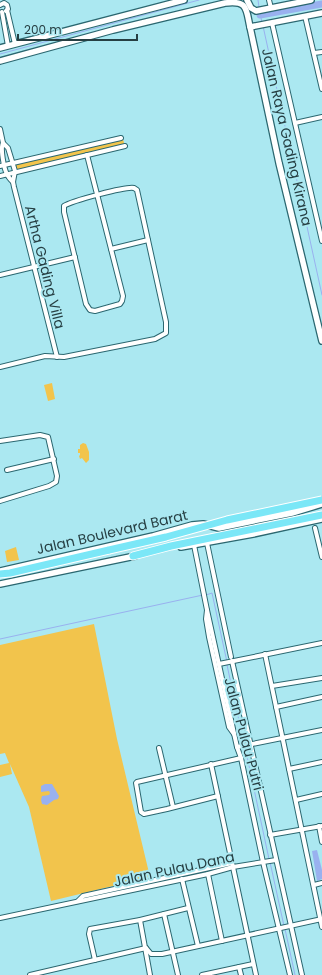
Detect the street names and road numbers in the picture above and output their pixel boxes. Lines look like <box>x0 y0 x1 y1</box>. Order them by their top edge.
street label: Jalan Raya Gading Kirana <box>257 46 317 228</box>
street label: Artha Gading Villa <box>20 203 70 331</box>
street label: Jalan Boulevard Barat <box>34 505 190 559</box>
street label: Jalan Pulau Putri <box>219 675 269 793</box>
street label: Jalan Pulau Dana <box>112 846 236 892</box>

